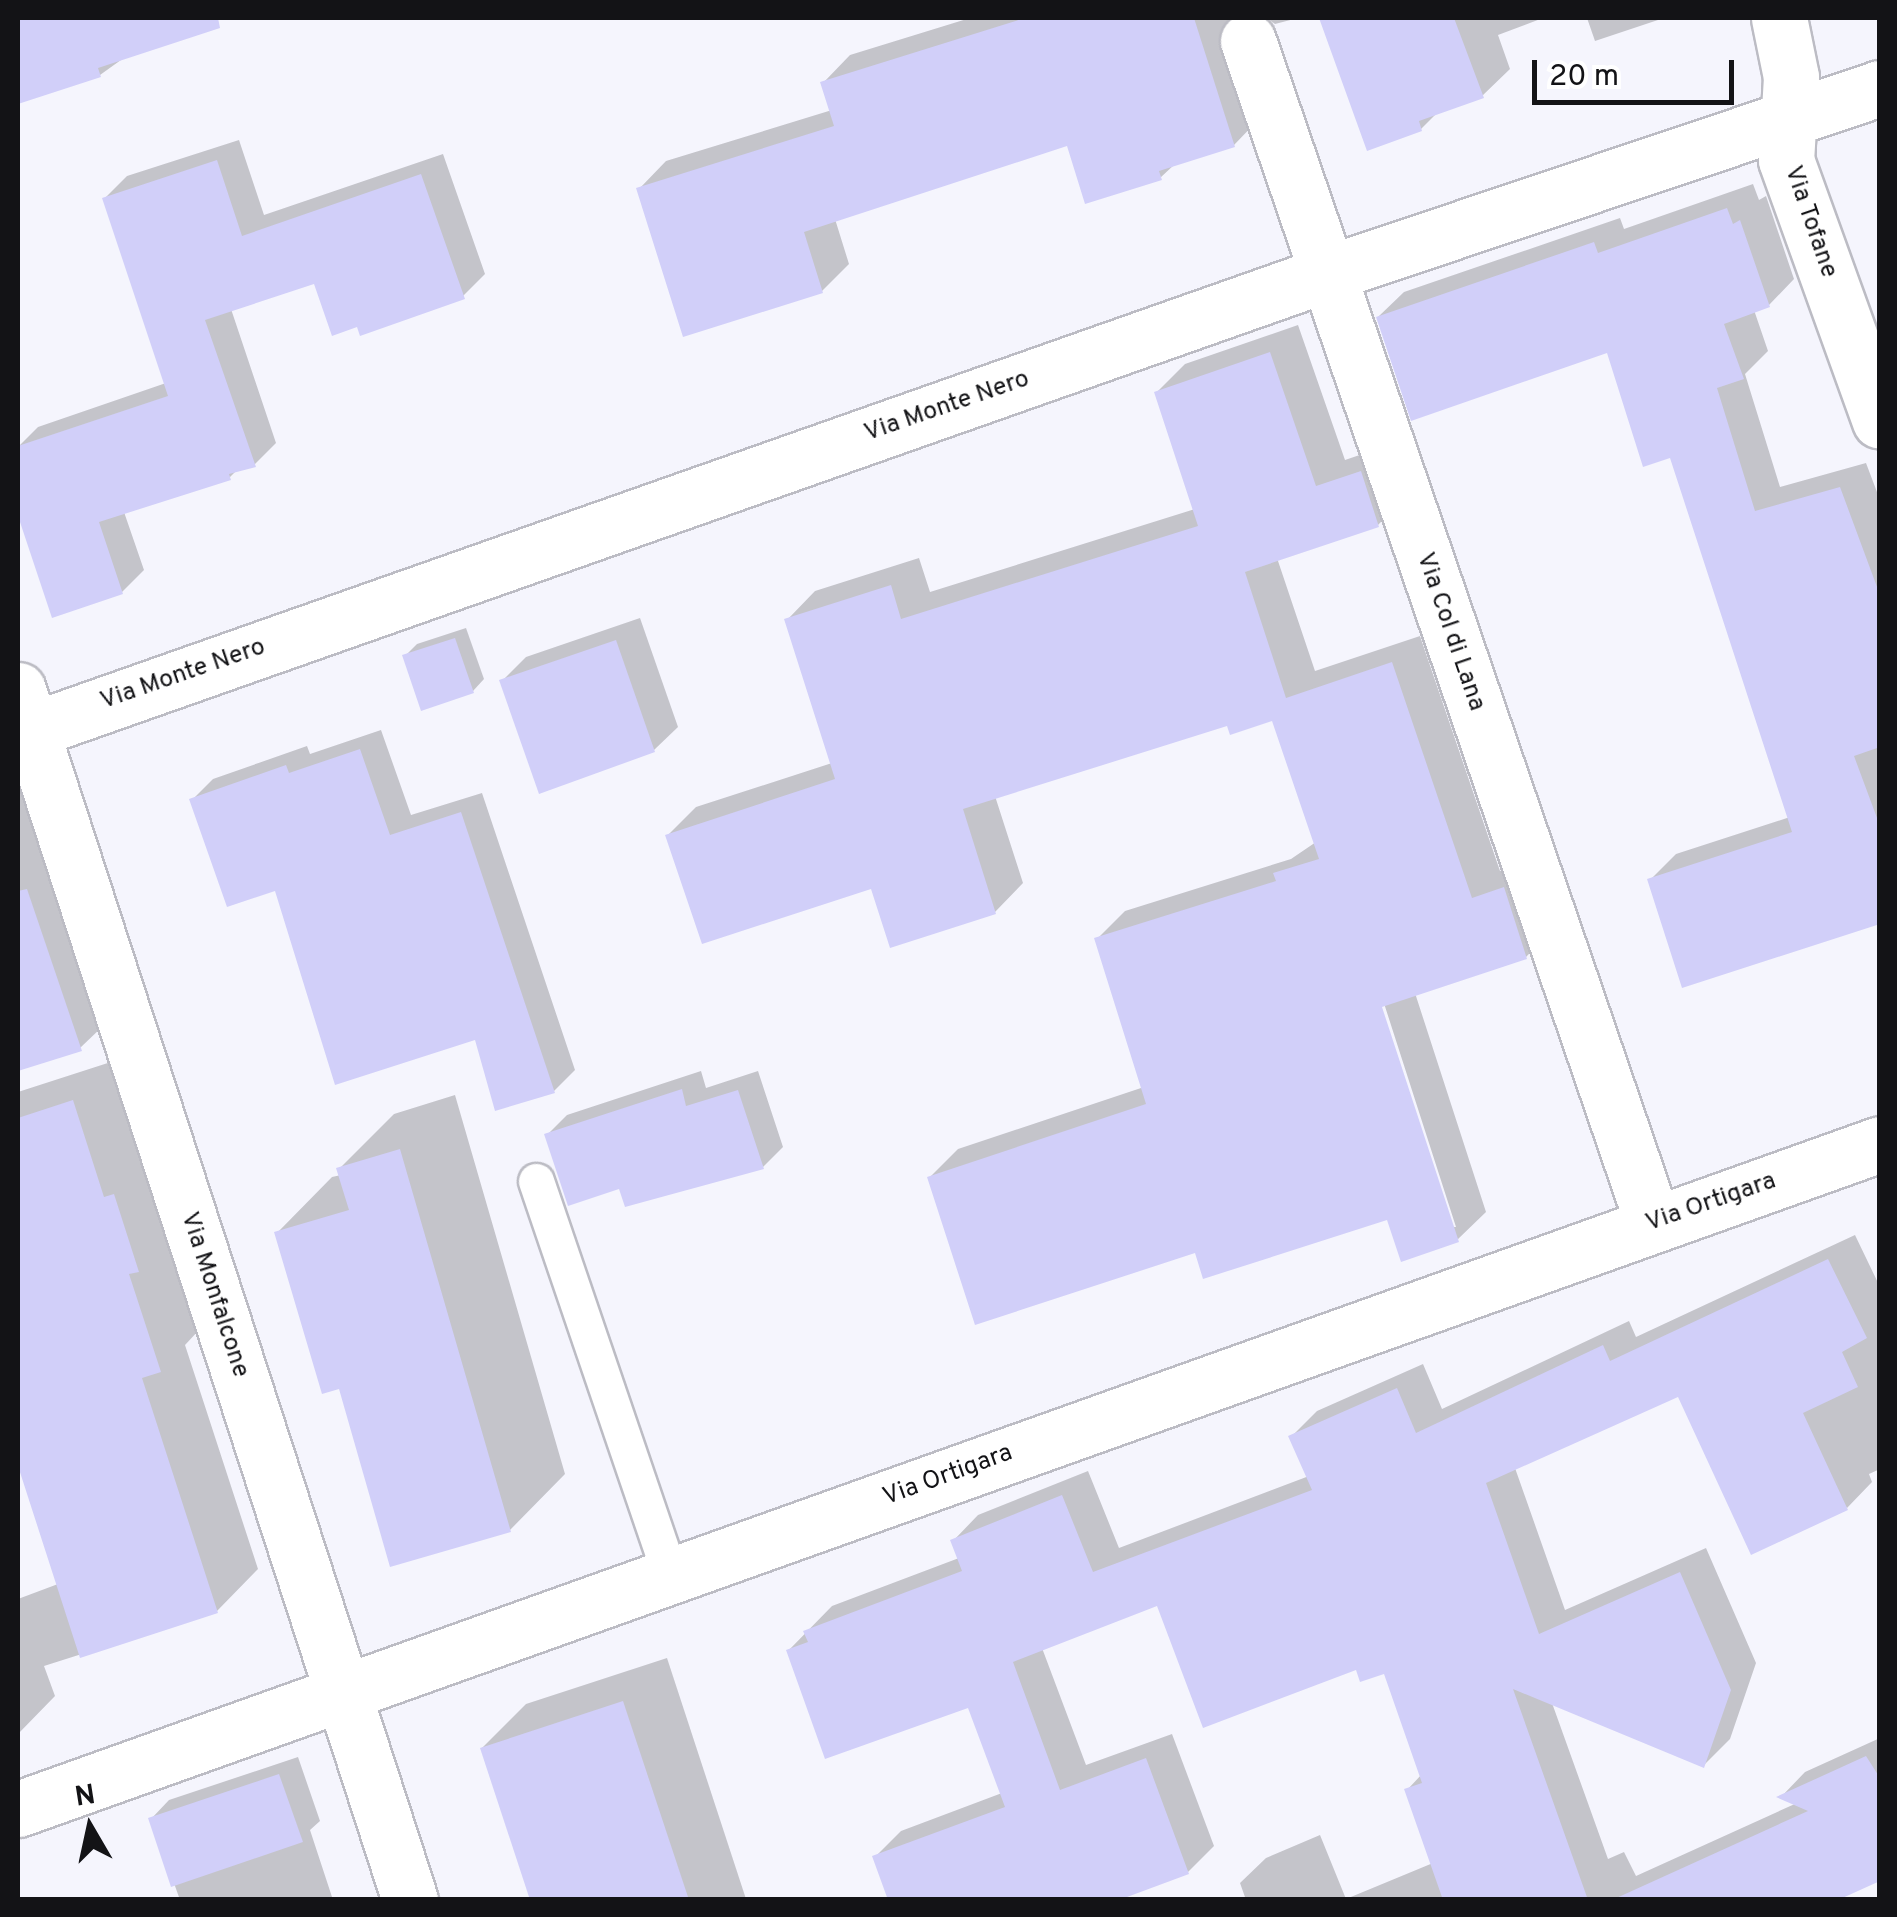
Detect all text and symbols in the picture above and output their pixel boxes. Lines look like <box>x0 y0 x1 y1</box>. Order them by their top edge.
scale bar <box>1537 40 1740 102</box>
text: 20 m <box>1549 59 1619 96</box>
street label: Via Tofane <box>1777 162 1843 282</box>
street label: Via Monte Nero <box>861 365 1033 449</box>
street label: Via Col di Lana <box>1409 549 1491 715</box>
street label: Via Monte Nero <box>97 633 269 717</box>
street label: Via Ortigara <box>1642 1167 1780 1239</box>
street label: Via Monfalcone <box>173 1209 255 1381</box>
street label: Via Ortigara <box>879 1439 1017 1513</box>
north arrow <box>40 1777 140 1877</box>
text: N <box>73 1778 98 1817</box>

